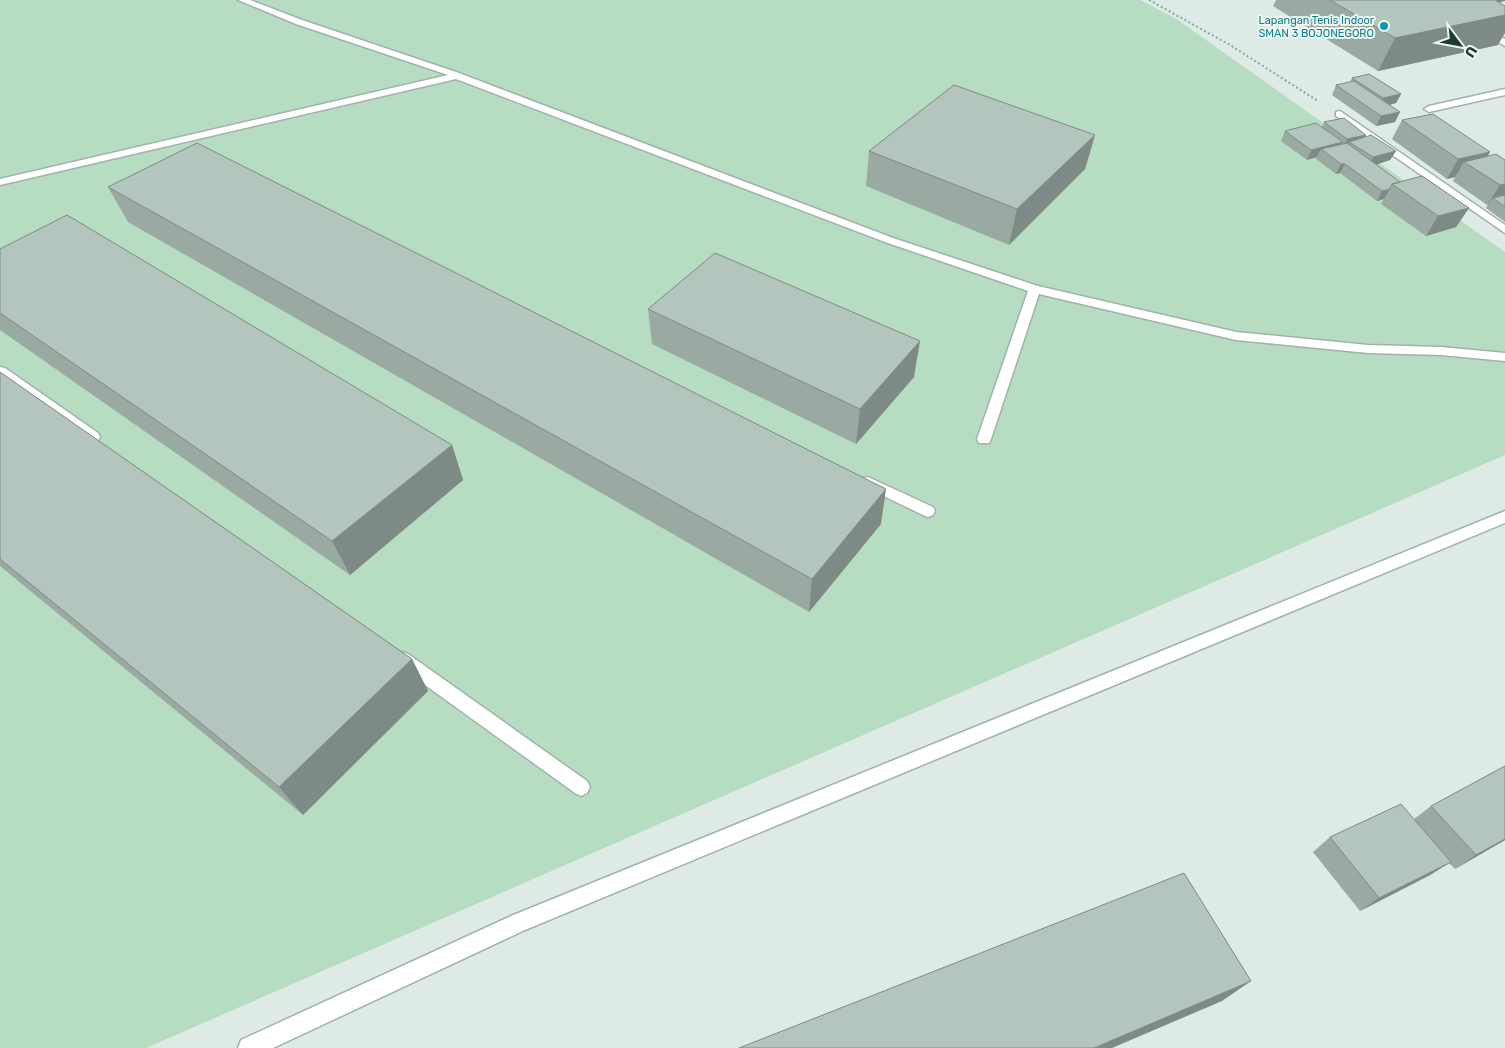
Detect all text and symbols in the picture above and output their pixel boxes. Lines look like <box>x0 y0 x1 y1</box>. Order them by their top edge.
place label: Lapangan Tenis Indoor SMAN 3 BOJONEGORO <box>1258 14 1375 40</box>
marker: Lapangan Tenis Indoor SMAN 3 BOJONEGORO <box>1378 20 1390 32</box>
north arrow <box>1435 20 1485 70</box>
text: U <box>1461 43 1481 60</box>

